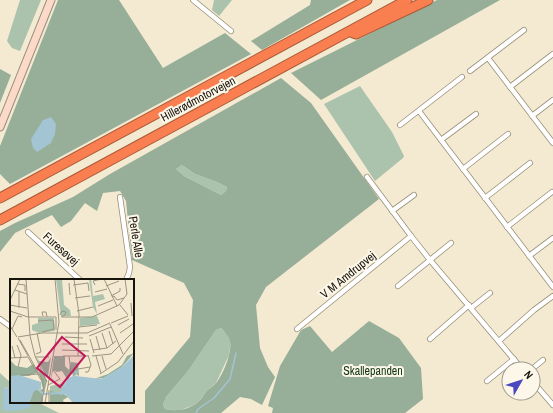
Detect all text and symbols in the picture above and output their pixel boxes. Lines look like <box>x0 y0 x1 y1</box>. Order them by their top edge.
street label: Hillerødmotorvejen <box>158 73 238 125</box>
street label: Perle Alle <box>125 215 147 259</box>
street label: Furesøvej <box>40 229 82 269</box>
street label: V M Amdrupvej <box>317 248 379 302</box>
inset map <box>10 279 134 403</box>
north arrow <box>501 361 541 401</box>
park label: Skallepanden <box>343 363 403 379</box>
text: N <box>521 368 536 382</box>

